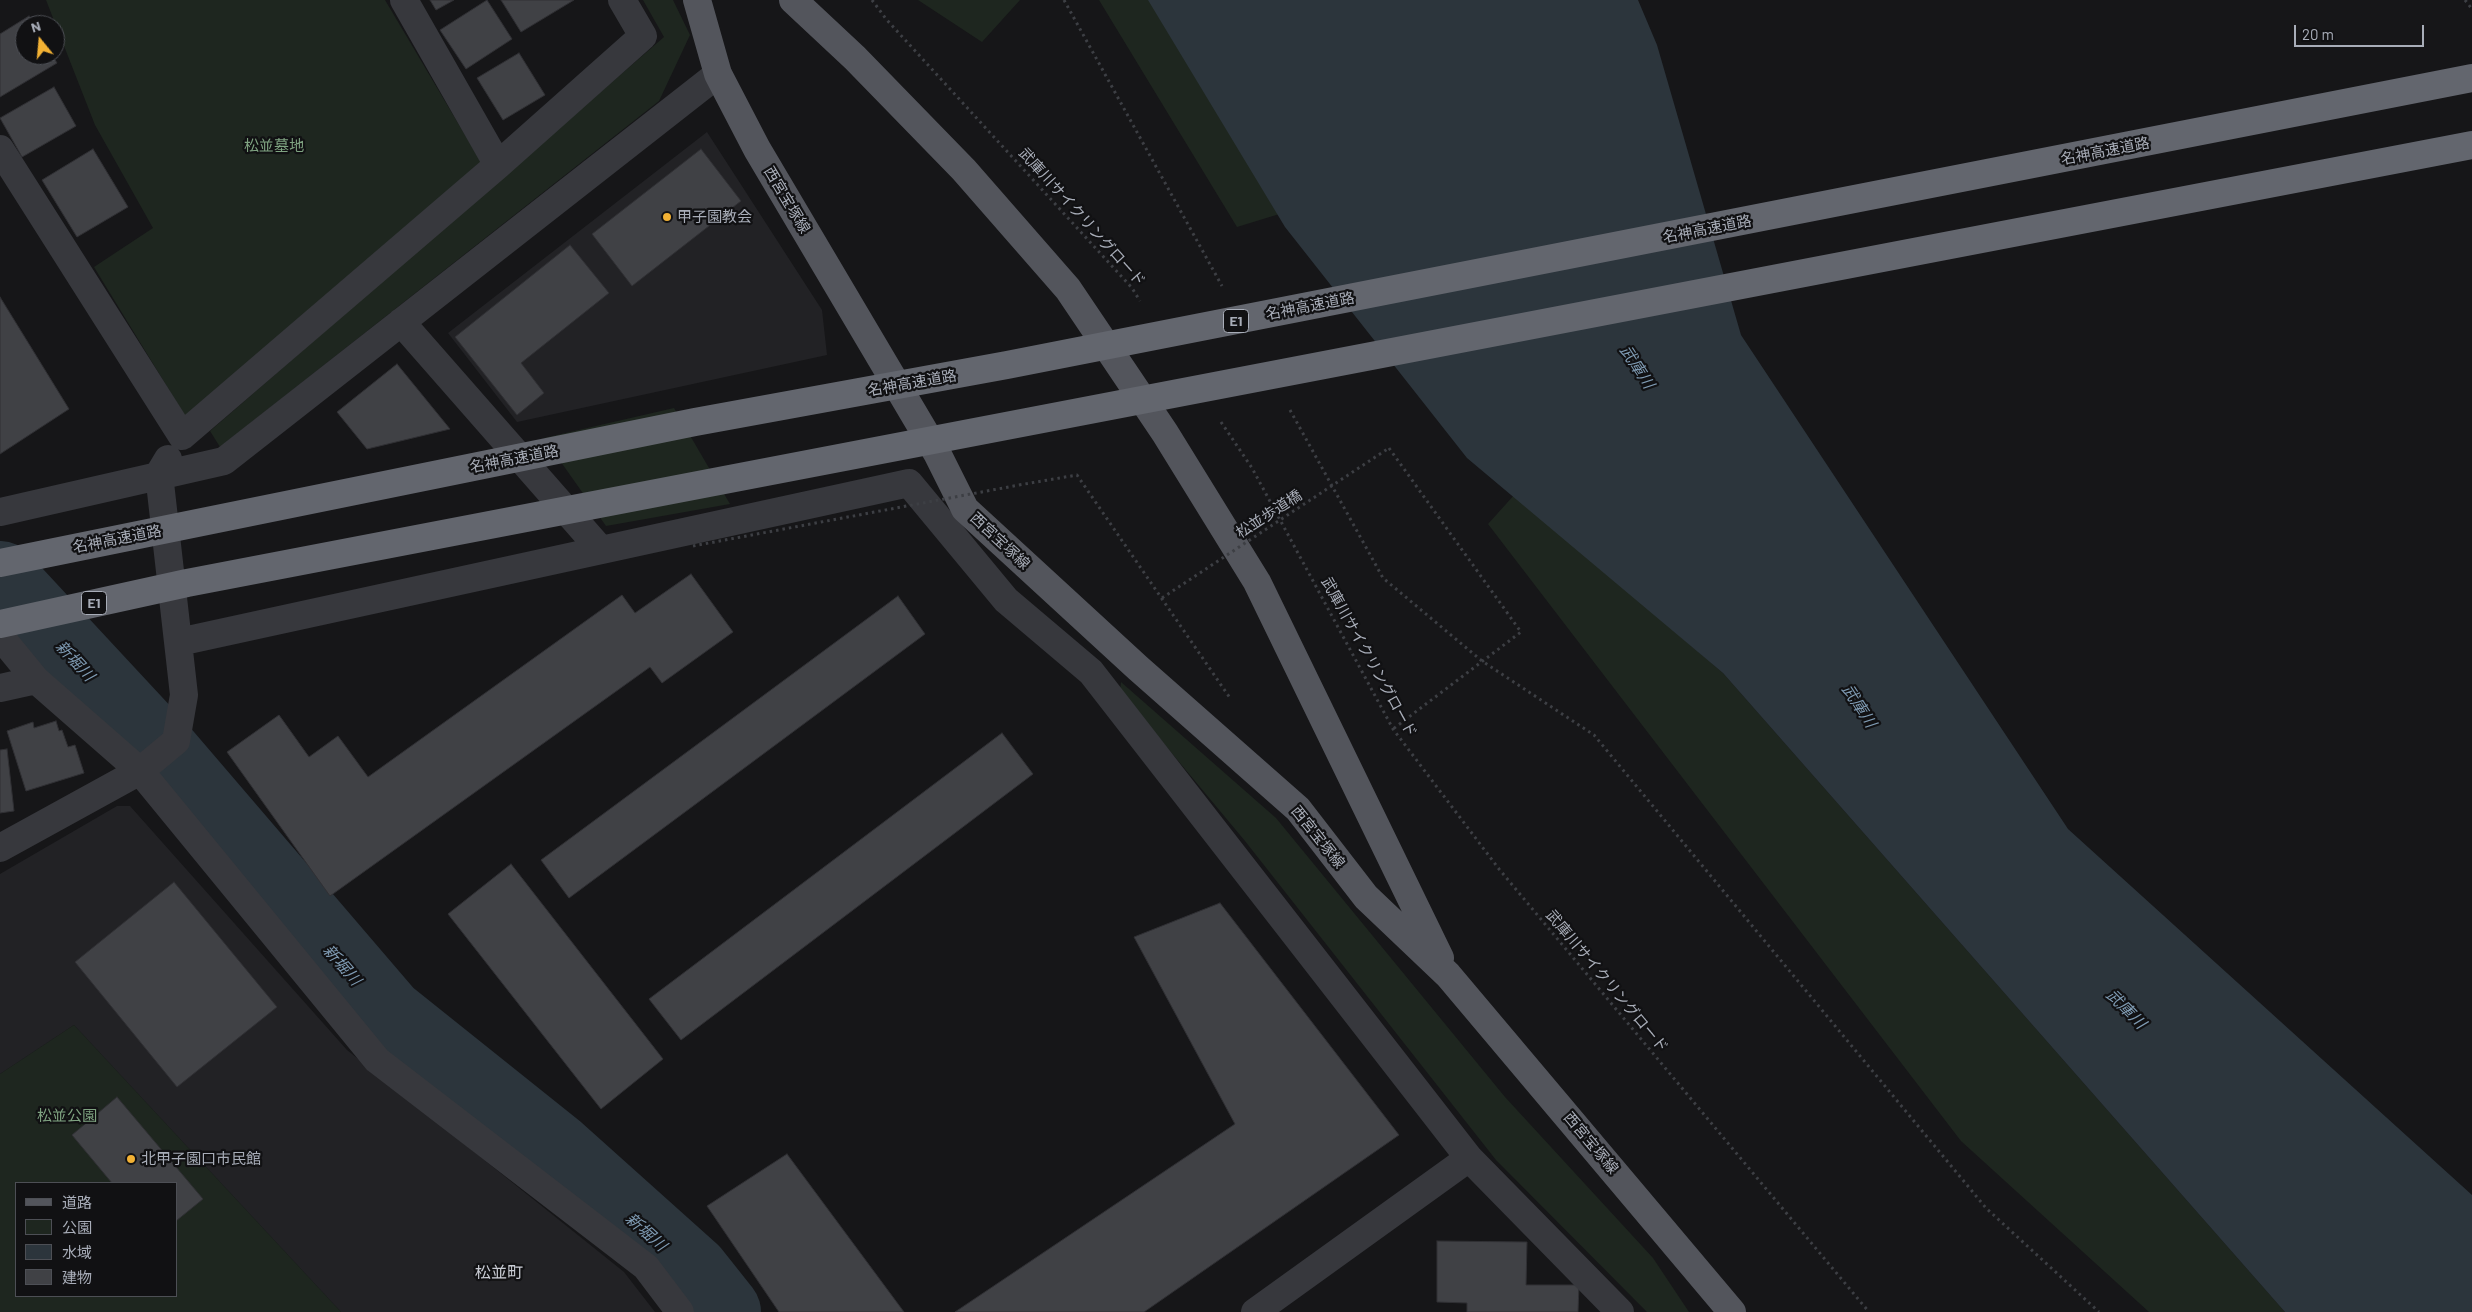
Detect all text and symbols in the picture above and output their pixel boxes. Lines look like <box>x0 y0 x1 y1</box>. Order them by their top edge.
north arrow <box>15 15 65 65</box>
scale bar <box>2297 15 2427 47</box>
text: N <box>29 17 43 36</box>
text: 20 m <box>2302 25 2334 43</box>
street label: 名神高速道路 <box>2059 134 2151 168</box>
park label: 松並墓地 <box>244 137 304 155</box>
street label: 武庫川サイクリングロード <box>1015 144 1149 290</box>
street label: 西宮宝塚線 <box>760 163 814 237</box>
place label: 甲子園教会 <box>677 208 752 226</box>
marker: 甲子園教会 <box>661 211 673 223</box>
street label: 名神高速道路 <box>1661 212 1753 246</box>
street label: 名神高速道路 <box>1264 289 1356 323</box>
road number: E1 <box>1224 310 1248 332</box>
water label: 武庫川 <box>1616 342 1658 392</box>
street label: 名神高速道路 <box>866 366 958 400</box>
street label: 名神高速道路 <box>468 442 560 476</box>
street label: 松並歩道橋 <box>1233 486 1305 542</box>
street label: 西宮宝塚線 <box>966 509 1034 573</box>
street label: 名神高速道路 <box>71 522 163 556</box>
street label: 武庫川サイクリングロード <box>1317 574 1421 740</box>
road number: E1 <box>82 592 106 614</box>
water label: 新堀川 <box>52 637 98 685</box>
water label: 武庫川 <box>1838 681 1880 731</box>
street label: 西宮宝塚線 <box>1287 802 1349 872</box>
street label: 武庫川サイクリングロード <box>1542 906 1672 1056</box>
water label: 新堀川 <box>319 941 365 989</box>
water label: 武庫川 <box>2102 985 2150 1033</box>
park label: 松並公園 <box>37 1107 97 1125</box>
street label: 西宮宝塚線 <box>1560 1108 1622 1178</box>
place label: 北甲子園口市民館 <box>141 1150 261 1168</box>
marker: 北甲子園口市民館 <box>125 1153 137 1165</box>
legend <box>15 1182 178 1297</box>
text: 道路 <box>62 1193 92 1211</box>
water label: 新堀川 <box>622 1209 670 1255</box>
text: 公園 <box>62 1218 92 1236</box>
text: 水域 <box>62 1243 92 1261</box>
district label: 松並町 <box>475 1263 523 1283</box>
text: 建物 <box>62 1268 92 1286</box>

